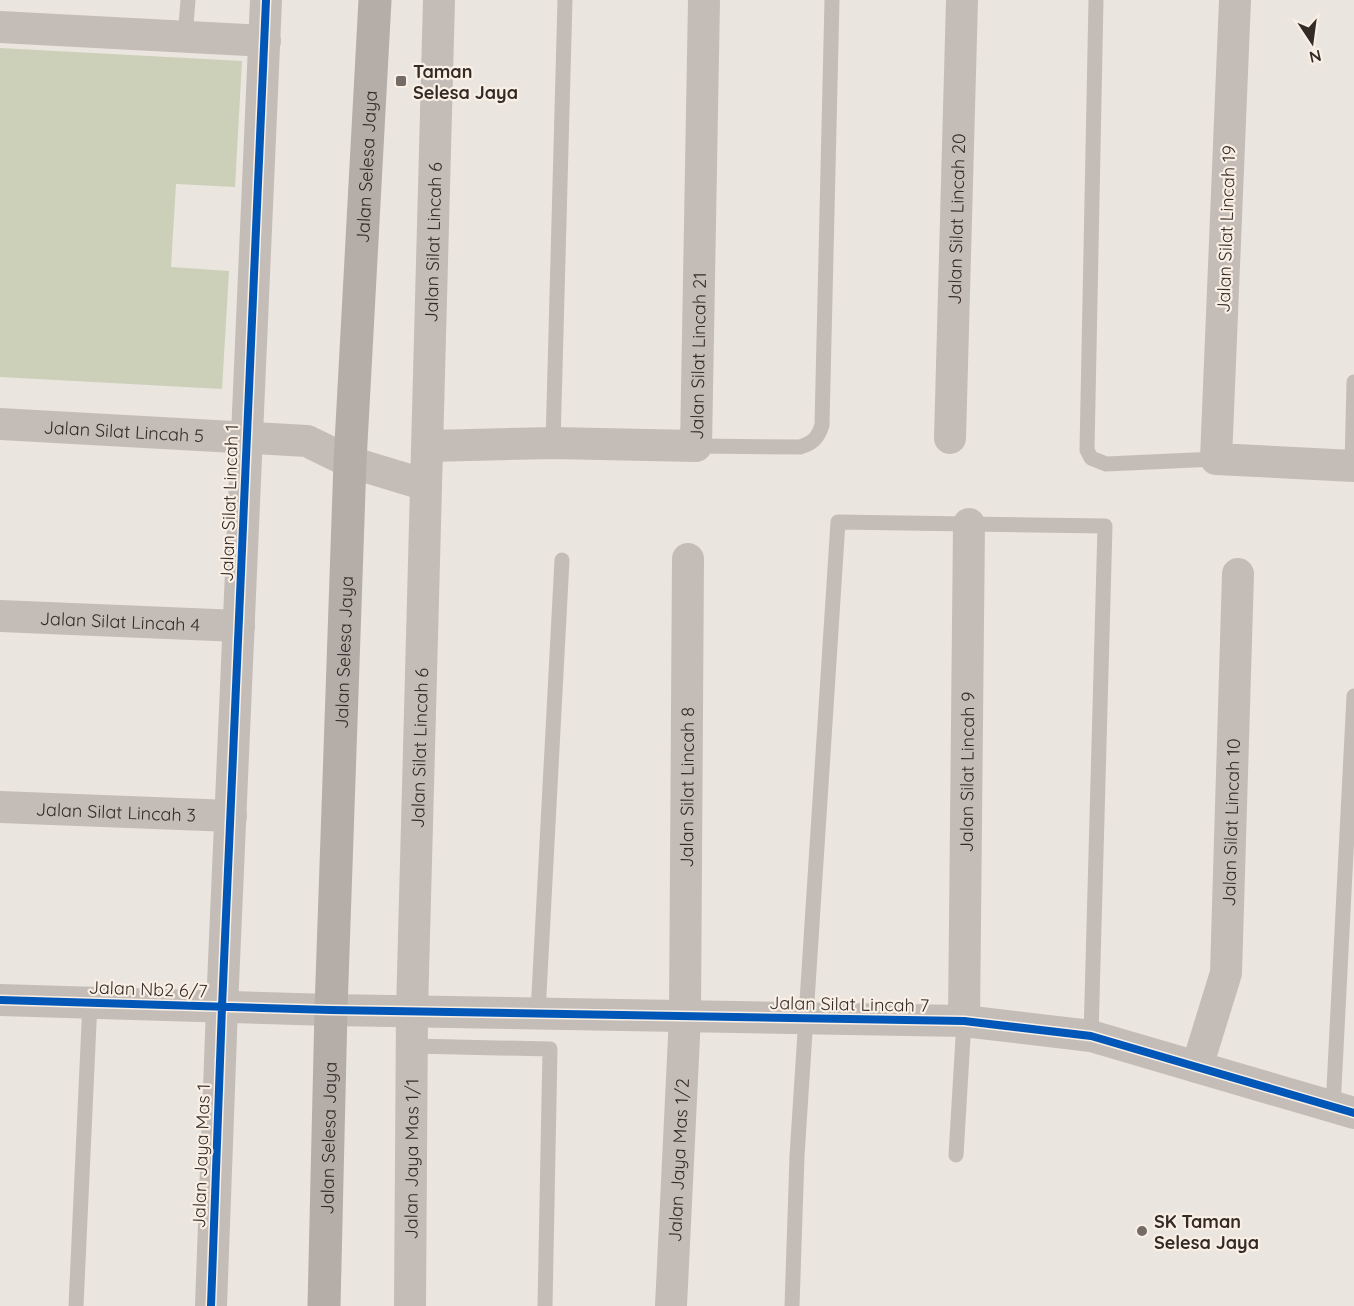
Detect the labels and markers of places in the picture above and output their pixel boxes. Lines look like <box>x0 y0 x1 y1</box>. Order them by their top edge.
place label: Taman Selesa Jaya <box>413 60 518 104</box>
marker: Taman Selesa Jaya <box>394 74 408 88</box>
place label: SK Taman Selesa Jaya <box>1154 1210 1259 1254</box>
marker: SK Taman Selesa Jaya <box>1135 1224 1149 1238</box>

